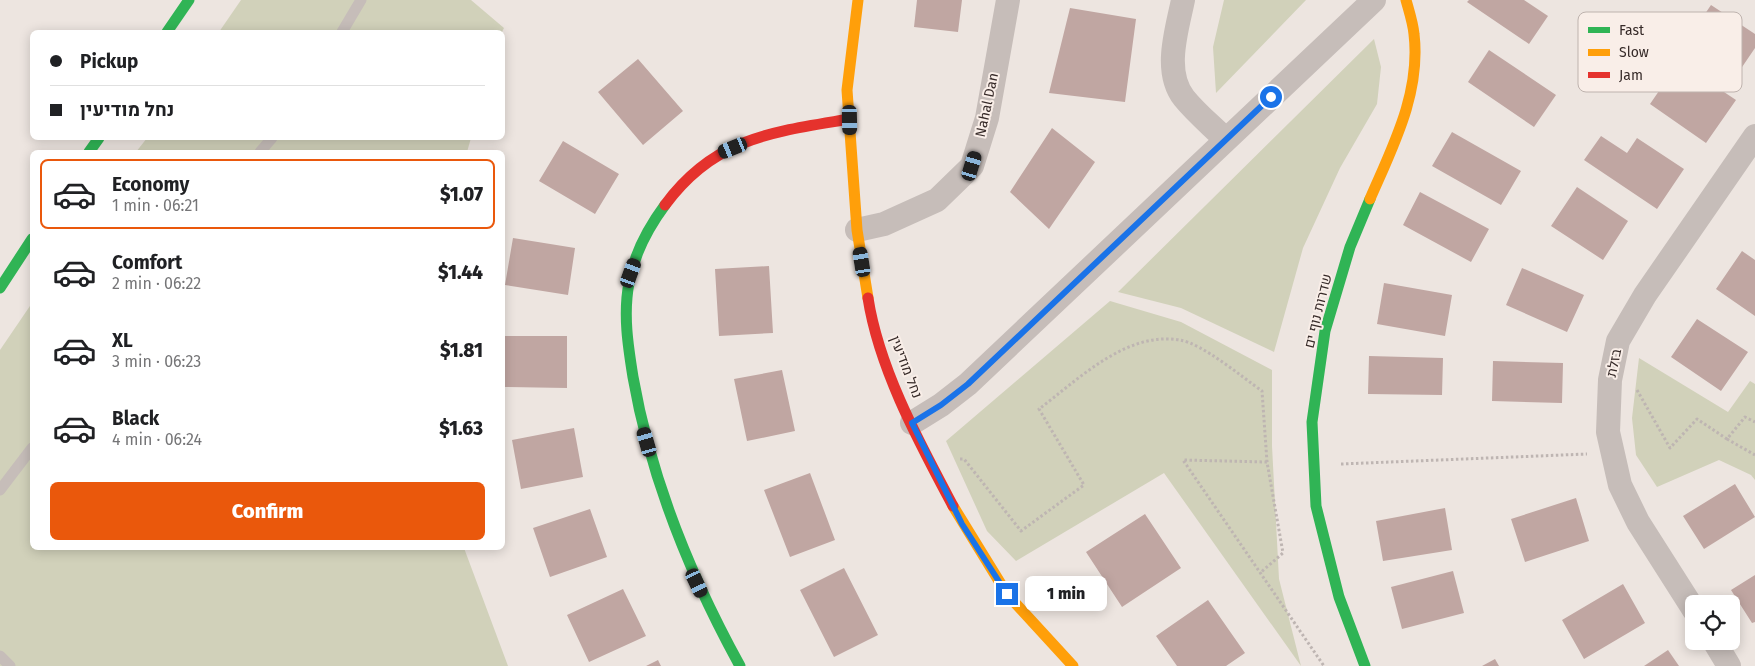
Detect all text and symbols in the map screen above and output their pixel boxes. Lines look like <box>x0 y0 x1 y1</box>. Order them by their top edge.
legend <box>1578 12 1742 92</box>
text: Fast <box>1619 22 1645 39</box>
text: Slow <box>1619 44 1649 61</box>
text: Pickup <box>80 50 138 73</box>
text: Jam <box>1619 67 1643 84</box>
street label: Nahal Dan <box>972 71 1002 139</box>
route start <box>1260 86 1282 108</box>
text: נחל מודיעין <box>80 98 174 121</box>
car <box>842 105 857 135</box>
car <box>716 135 749 161</box>
car <box>960 149 983 183</box>
icon: car <box>52 172 97 217</box>
text: Economy <box>112 173 189 196</box>
text: $1.07 <box>440 183 483 206</box>
text: 1 min · 06:21 <box>112 196 199 215</box>
car <box>852 246 871 278</box>
icon: car <box>52 250 97 295</box>
text: Comfort <box>112 251 182 274</box>
car <box>618 256 643 290</box>
text: $1.44 <box>438 261 483 284</box>
street label: שדרות נוף ים <box>1301 272 1335 350</box>
text: 2 min · 06:22 <box>112 274 201 293</box>
icon: car <box>52 328 97 373</box>
text: XL <box>112 329 133 352</box>
street label: נחל מודיעין <box>886 333 926 401</box>
text: $1.81 <box>440 339 483 362</box>
street label: בזלת <box>1603 347 1625 379</box>
text: 3 min · 06:23 <box>112 352 201 371</box>
icon: car <box>52 406 97 451</box>
text: Black <box>112 407 159 430</box>
text: $1.63 <box>439 417 483 440</box>
car <box>635 426 658 458</box>
text: 4 min · 06:24 <box>112 430 202 449</box>
button: Confirm <box>50 482 485 540</box>
car <box>683 566 710 600</box>
callout: 1 min <box>1024 576 1107 612</box>
route end <box>996 583 1018 605</box>
text: 1 min <box>1047 584 1085 603</box>
map controls <box>1685 595 1740 650</box>
button: locate <box>1685 595 1740 650</box>

